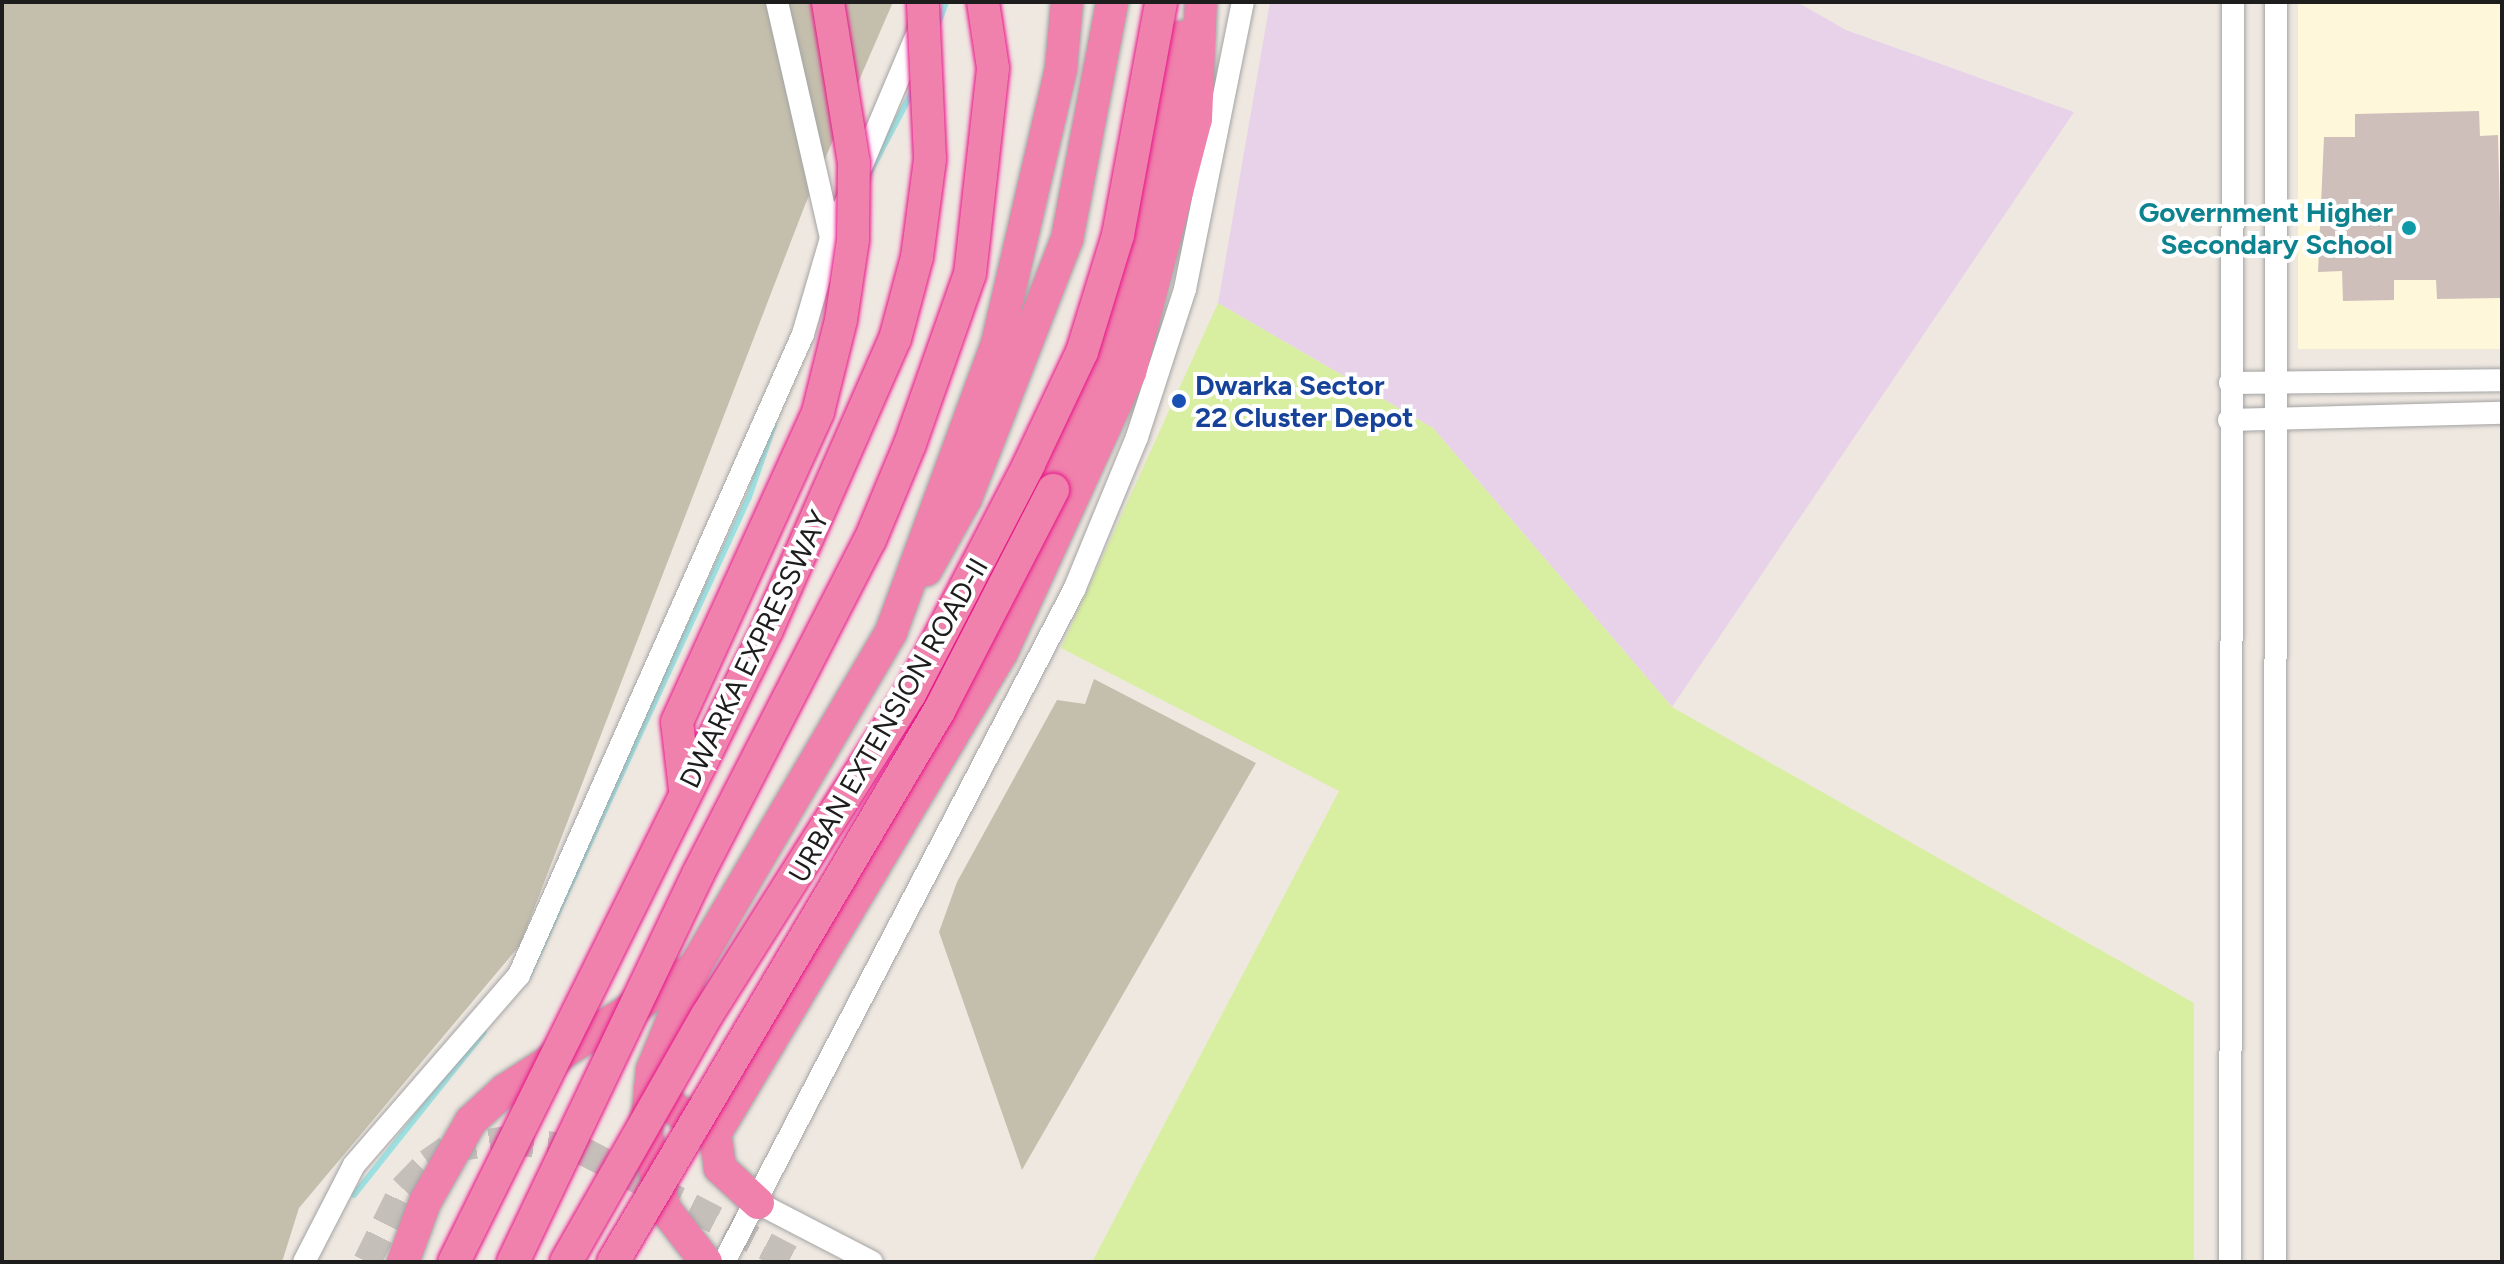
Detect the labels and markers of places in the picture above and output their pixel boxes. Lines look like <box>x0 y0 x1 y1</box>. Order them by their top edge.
place label: Government Higher Secondary School <box>2138 195 2393 261</box>
marker: Government Higher Secondary School <box>2400 219 2418 237</box>
place label: Dwarka Sector 22 Cluster Depot <box>1195 368 1413 434</box>
marker: Dwarka Sector 22 Cluster Depot <box>1170 392 1188 410</box>

